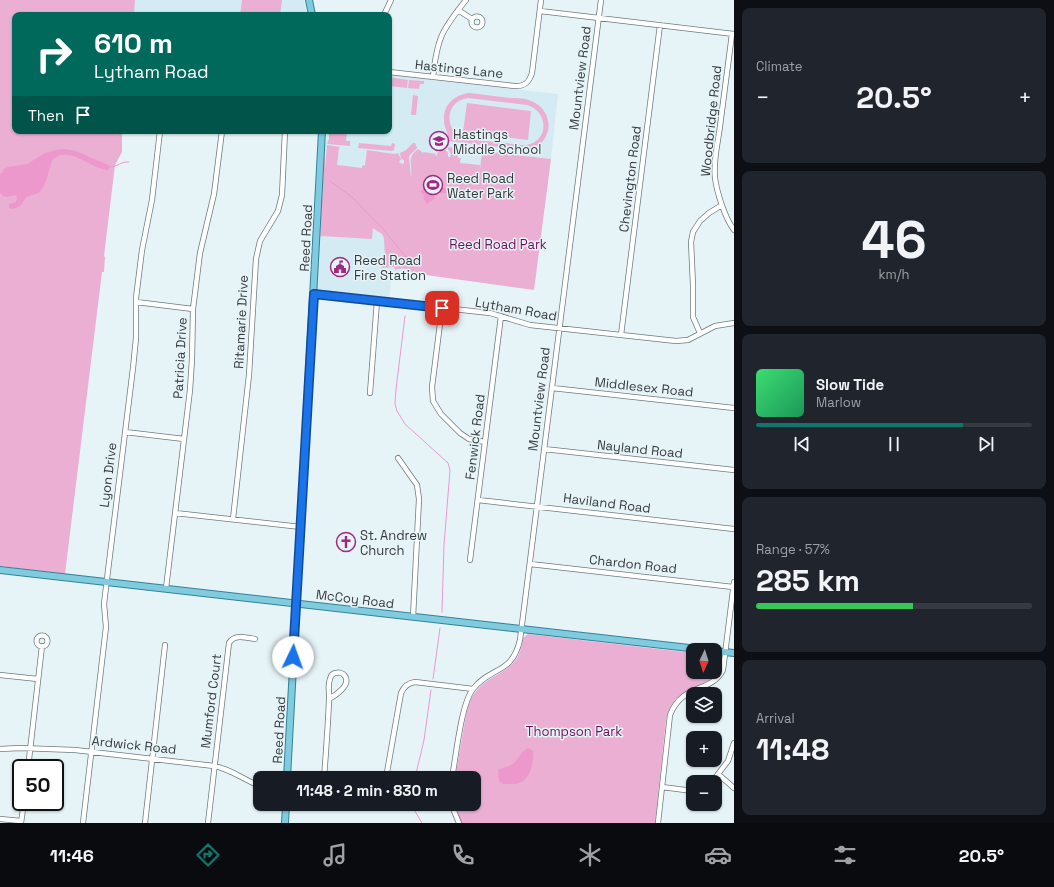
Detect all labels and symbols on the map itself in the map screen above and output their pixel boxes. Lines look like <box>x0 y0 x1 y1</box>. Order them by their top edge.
street label: Mountview Road <box>565 25 595 131</box>
street label: Hastings Lane <box>414 56 504 82</box>
street label: Woodbridge Road <box>697 65 725 177</box>
street label: Chevington Road <box>615 125 645 233</box>
place label: Hastings Middle School <box>453 126 541 158</box>
school or university icon: Hastings Middle School <box>428 130 450 152</box>
place label: Reed Road Water Park <box>447 170 514 202</box>
sports icon: Reed Road Water Park <box>422 174 444 196</box>
street label: Reed Road <box>296 204 316 272</box>
park label: Reed Road Park <box>449 236 547 253</box>
place label: Reed Road Fire Station <box>354 252 426 284</box>
public building icon: Reed Road Fire Station <box>329 256 351 278</box>
street label: Ritamarie Drive <box>230 275 252 369</box>
pin <box>425 291 459 325</box>
street label: Lytham Road <box>474 293 558 325</box>
street label: Patricia Drive <box>169 317 191 399</box>
street label: Mountview Road <box>524 346 554 452</box>
street label: Middlesex Road <box>594 373 694 401</box>
street label: Fenwick Road <box>461 393 489 481</box>
street label: Nayland Road <box>596 436 684 462</box>
street label: Lyon Drive <box>96 441 120 509</box>
street label: Haviland Road <box>562 489 652 517</box>
place label: St. Andrew Church <box>360 527 427 559</box>
church icon: St. Andrew Church <box>335 531 357 553</box>
street label: Chardon Road <box>588 551 678 577</box>
street label: McCoy Road <box>315 586 395 612</box>
position arrow <box>272 636 314 678</box>
north arrow <box>686 643 722 679</box>
street label: Mumford Court <box>197 653 225 749</box>
street label: Reed Road <box>269 696 289 764</box>
park label: Thompson Park <box>526 723 622 740</box>
street label: Ardwick Road <box>91 732 177 758</box>
speed limit sign: 50 <box>12 759 64 811</box>

